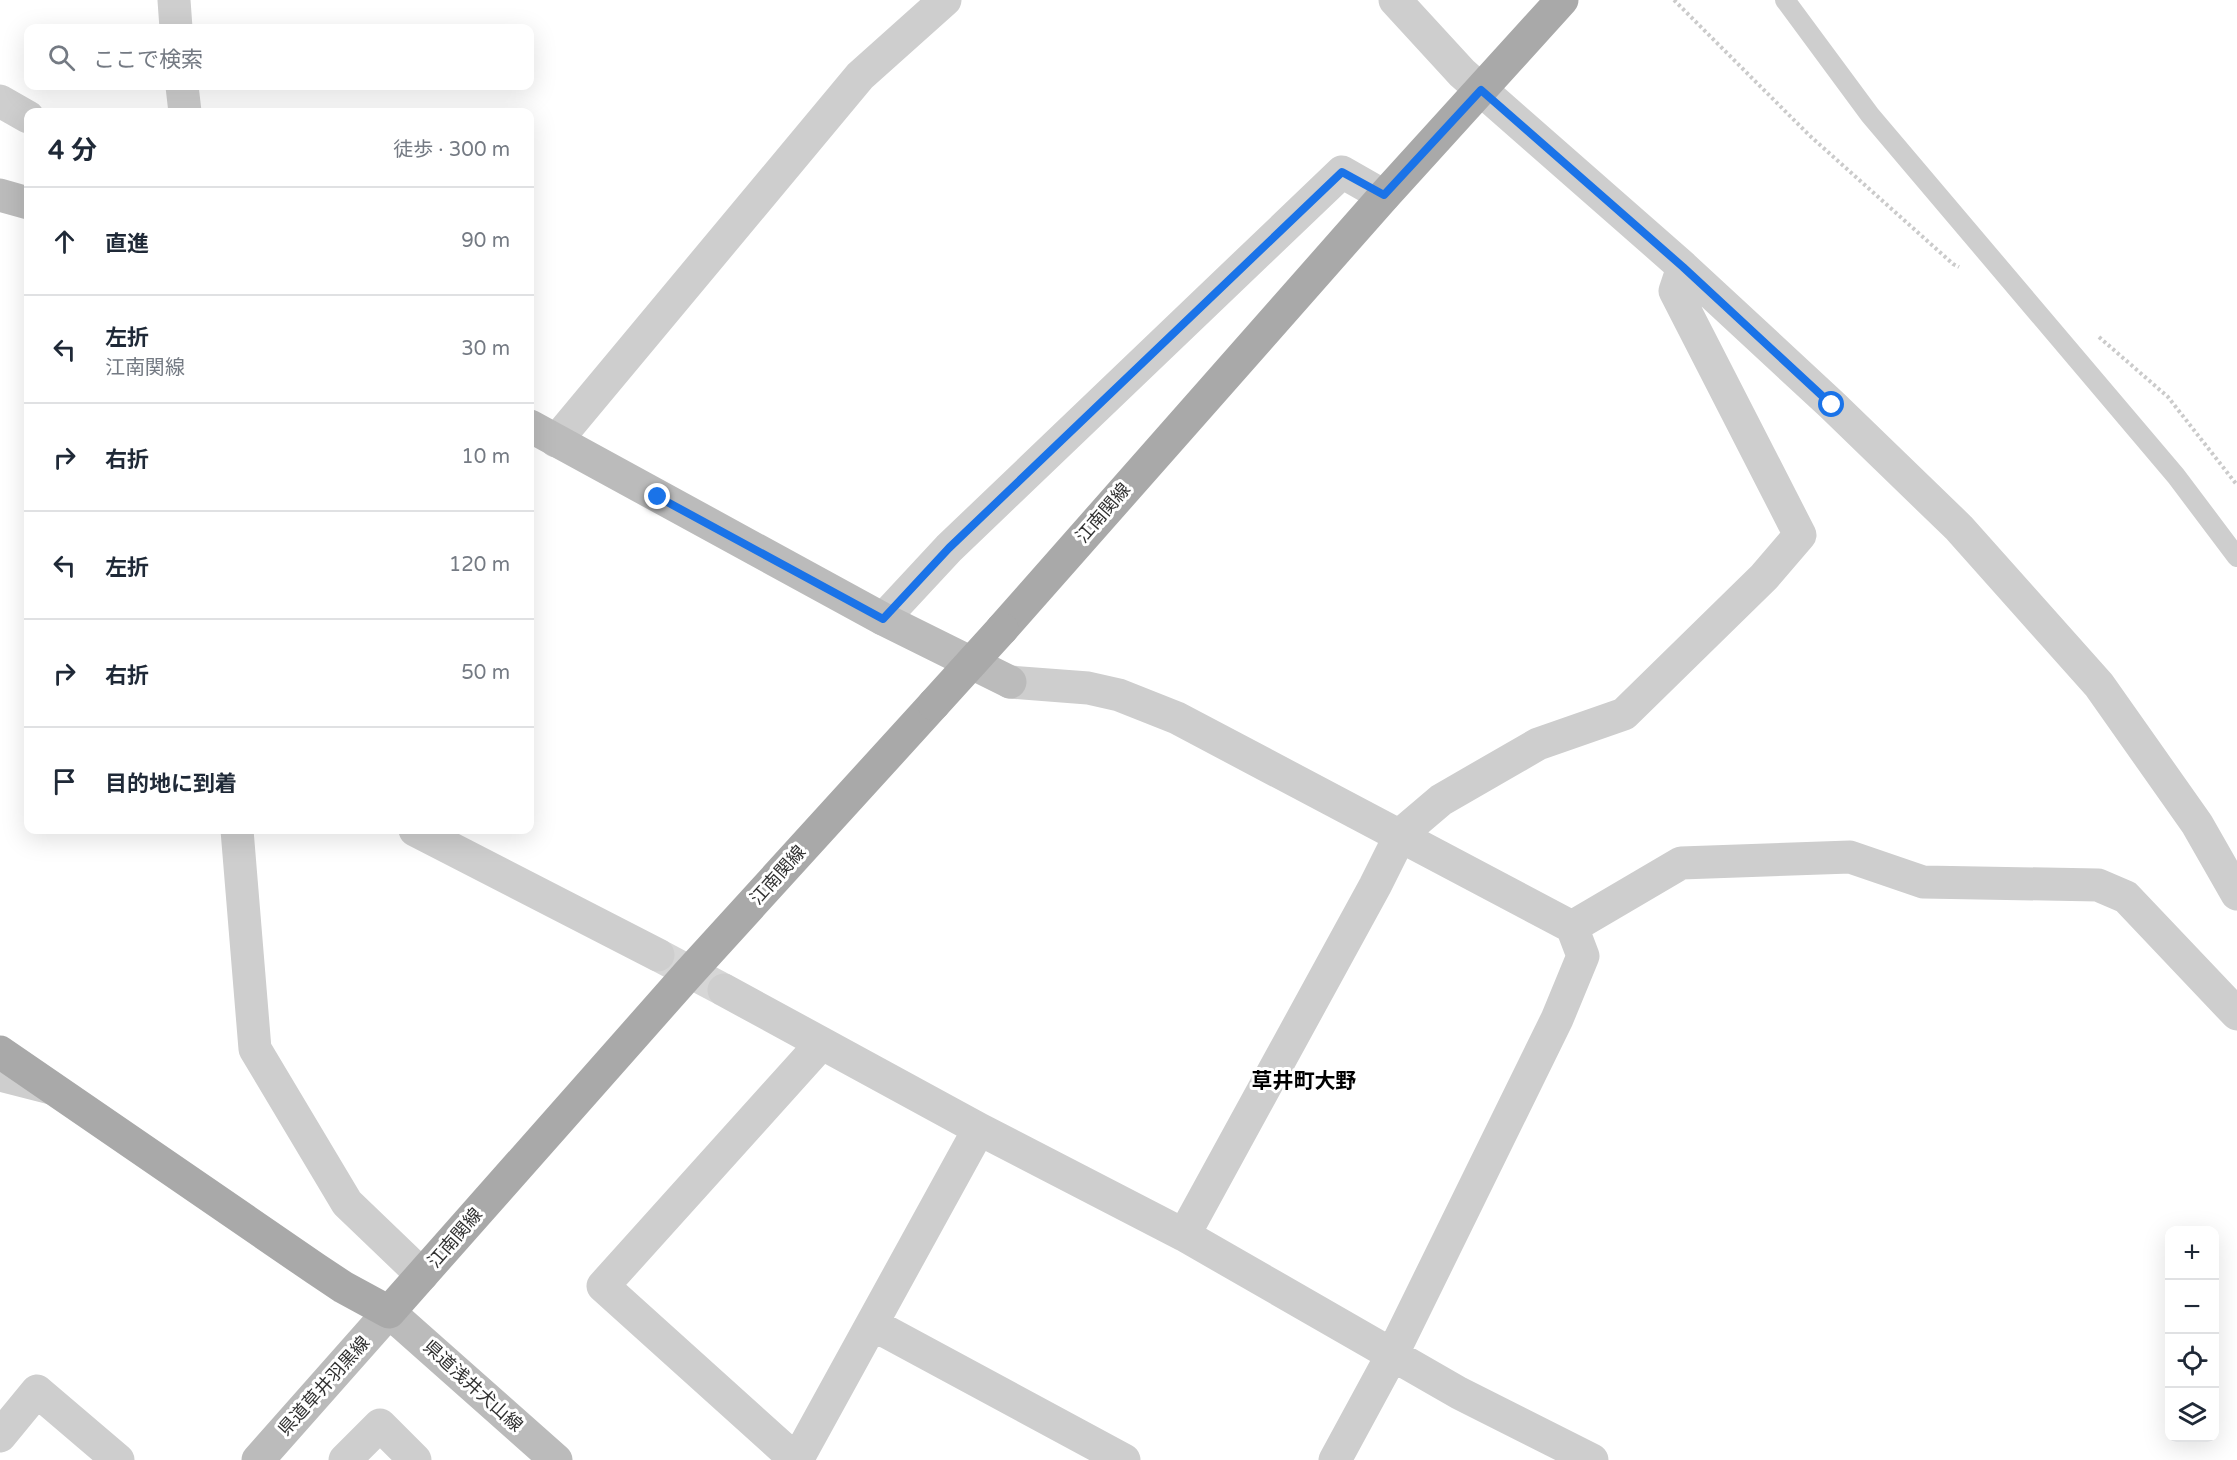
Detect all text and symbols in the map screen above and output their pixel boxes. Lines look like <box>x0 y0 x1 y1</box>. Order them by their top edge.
search box <box>24 24 534 90</box>
icon: search <box>45 41 78 74</box>
text: ここで検索 <box>93 47 203 73</box>
text: 4 分 <box>48 135 97 166</box>
text: 徒歩 · 300 m <box>393 138 510 162</box>
icon: ahead <box>48 225 81 258</box>
text: 90 m <box>461 229 510 253</box>
text: 直進 <box>105 231 149 257</box>
text: 左折 <box>105 325 149 351</box>
icon: left <box>48 333 81 366</box>
text: 30 m <box>461 337 510 361</box>
text: 江南関線 <box>105 356 185 380</box>
route start <box>1818 391 1844 417</box>
icon: right <box>48 441 81 474</box>
text: 10 m <box>461 445 510 469</box>
text: 右折 <box>105 447 149 473</box>
street label: 江南関線 <box>1071 479 1135 547</box>
route end <box>644 483 670 509</box>
icon: left <box>48 549 81 582</box>
text: 120 m <box>449 553 510 577</box>
text: 左折 <box>105 555 149 581</box>
icon: right <box>48 657 81 690</box>
text: 50 m <box>461 661 510 685</box>
text: 右折 <box>105 663 149 689</box>
icon: arrive <box>48 765 81 798</box>
text: 目的地に到着 <box>105 771 237 797</box>
street label: 江南関線 <box>746 841 810 909</box>
district label: 草井町大野 <box>1252 1069 1357 1094</box>
street label: 江南関線 <box>423 1204 487 1272</box>
map controls <box>2165 1226 2219 1442</box>
button: + <box>2165 1226 2219 1280</box>
button: − <box>2165 1280 2219 1334</box>
street label: 県道草井羽黒線 <box>274 1332 374 1440</box>
button: locate <box>2165 1334 2219 1388</box>
street label: 県道浅井犬山線 <box>419 1336 527 1436</box>
button: layers <box>2165 1388 2219 1442</box>

